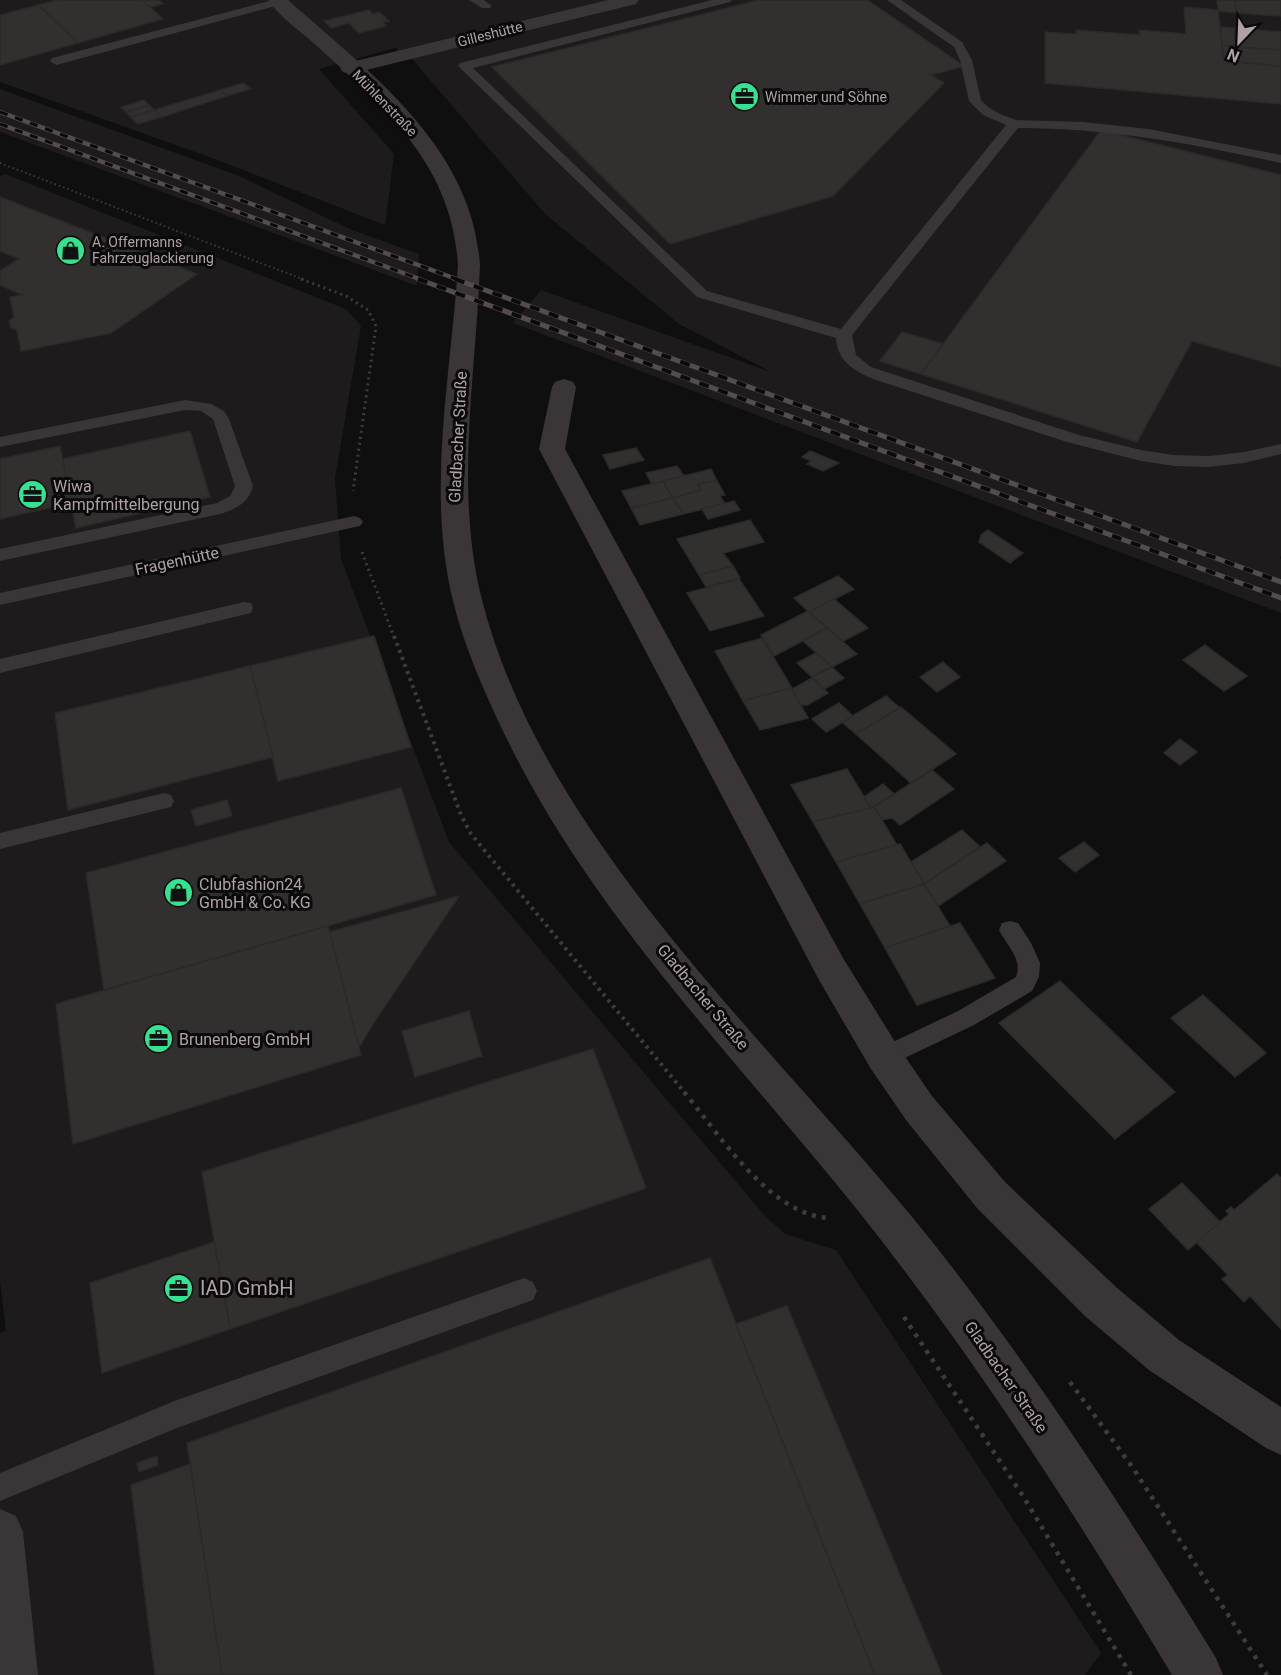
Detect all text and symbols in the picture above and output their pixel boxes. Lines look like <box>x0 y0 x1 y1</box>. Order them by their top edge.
north arrow <box>1209 12 1269 72</box>
street label: Gilleshütte <box>456 18 524 50</box>
text: N <box>1224 44 1242 66</box>
street label: Mühlenstraße <box>349 67 421 139</box>
office icon: Wimmer und Söhne <box>728 81 760 113</box>
place label: Wimmer und Söhne <box>765 89 887 105</box>
shop icon: A. Offermanns Fahrzeuglackierung <box>55 234 87 266</box>
place label: A. Offermanns Fahrzeuglackierung <box>92 234 214 266</box>
street label: Gladbacher Straße <box>445 371 471 503</box>
place label: Wiwa Kampfmittelbergung <box>53 477 199 514</box>
office icon: Wiwa Kampfmittelbergung <box>16 479 48 511</box>
street label: Fragenhütte <box>133 543 221 579</box>
place label: Clubfashion24 GmbH & Co. KG <box>199 875 311 912</box>
shop icon: Clubfashion24 GmbH & Co. KG <box>162 877 194 909</box>
street label: Gladbacher Straße <box>653 940 753 1054</box>
office icon: Brunenberg GmbH <box>142 1023 174 1055</box>
place label: Brunenberg GmbH <box>179 1030 310 1049</box>
office icon: IAD GmbH <box>163 1272 195 1304</box>
place label: IAD GmbH <box>200 1276 293 1300</box>
street label: Gladbacher Straße <box>960 1318 1052 1436</box>

